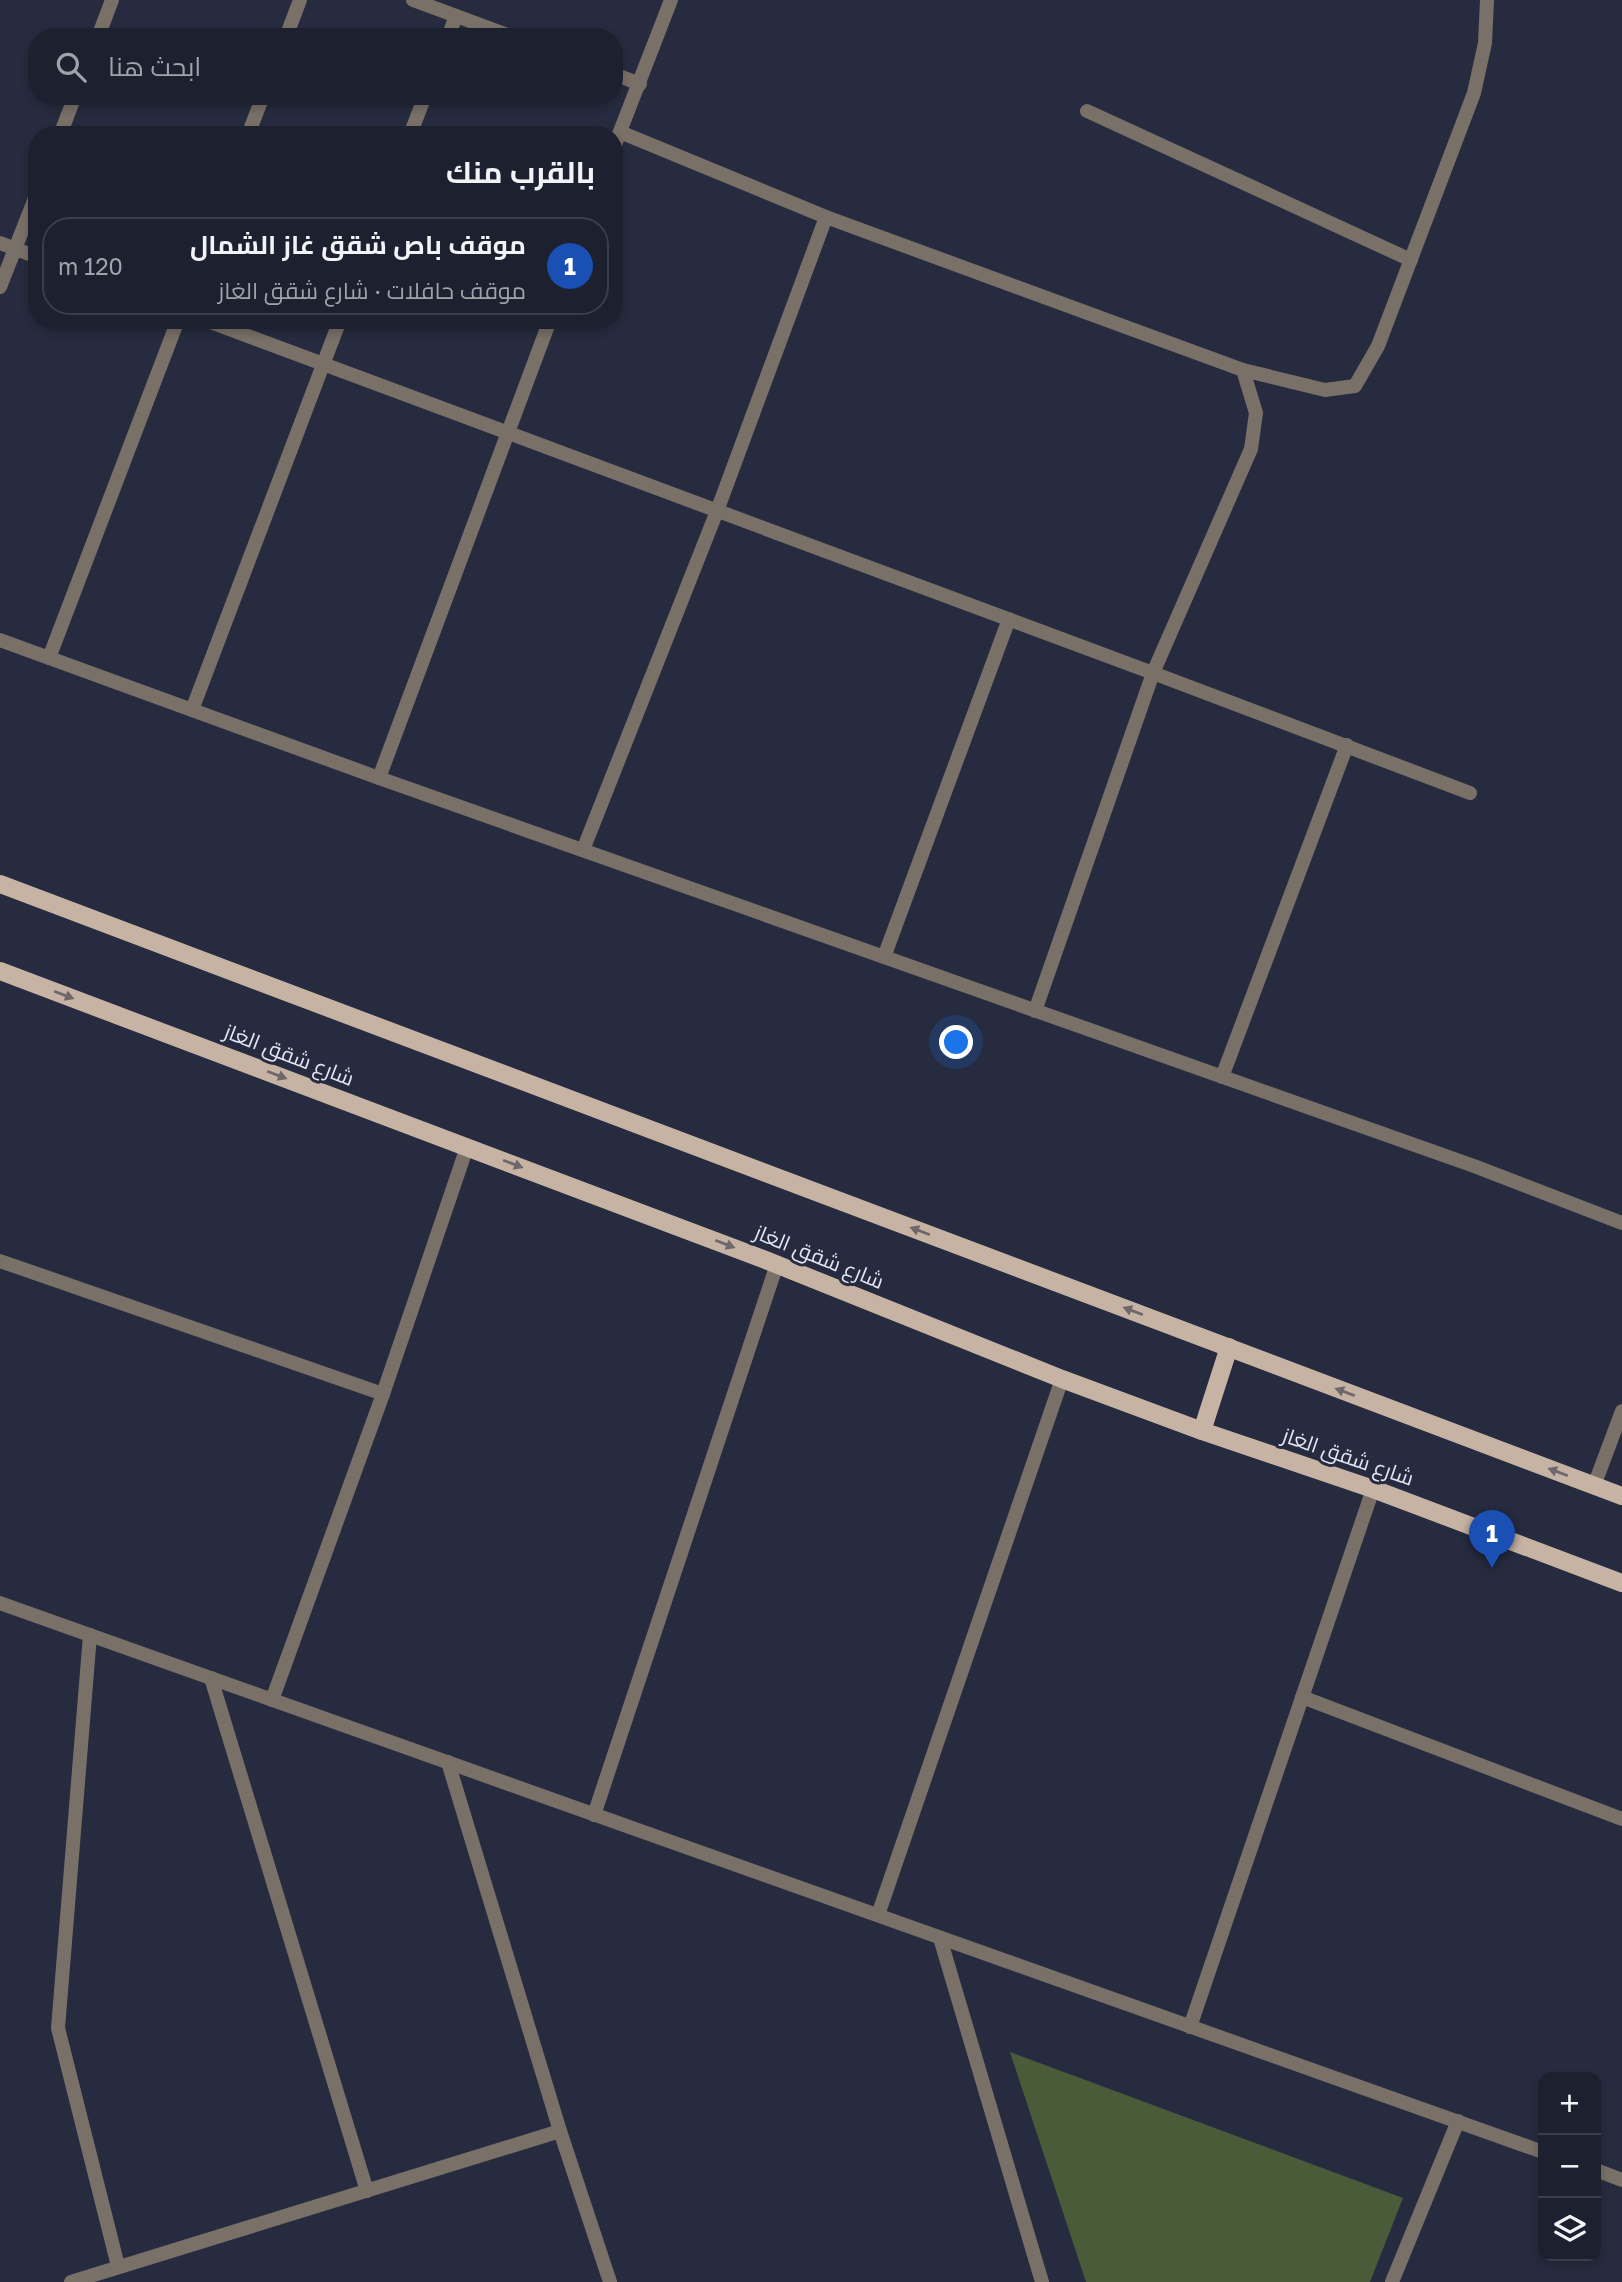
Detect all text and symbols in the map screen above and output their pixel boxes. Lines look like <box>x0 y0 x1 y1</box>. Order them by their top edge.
search box <box>28 28 623 105</box>
icon: search <box>52 48 90 86</box>
text: ابحث هنا <box>108 51 201 82</box>
text: بالقرب منك <box>446 154 595 190</box>
text: موقف باص شقق غاز الشمال <box>190 229 526 260</box>
text: 120 m <box>58 252 123 280</box>
text: 1 <box>564 252 576 280</box>
text: موقف حافلات · شارع شقق الغاز <box>218 276 526 304</box>
one-way arrow <box>53 990 74 1001</box>
street label: شارع شقق الغاز <box>219 1017 358 1093</box>
your location <box>939 1025 973 1059</box>
one-way arrow <box>266 1070 287 1081</box>
one-way arrow <box>502 1159 523 1170</box>
street label: شارع شقق الغاز <box>749 1218 888 1296</box>
one-way arrow <box>909 1225 930 1236</box>
one-way arrow <box>715 1239 736 1250</box>
one-way arrow <box>1122 1305 1143 1316</box>
one-way arrow <box>1335 1386 1356 1397</box>
street label: شارع شقق الغاز <box>1278 1421 1417 1493</box>
one-way arrow <box>1548 1467 1569 1478</box>
pin: 1 <box>1469 1510 1515 1568</box>
map controls <box>1538 2072 1601 2261</box>
button: + <box>1538 2072 1601 2135</box>
button: − <box>1538 2135 1601 2198</box>
button: layers <box>1538 2198 1601 2261</box>

